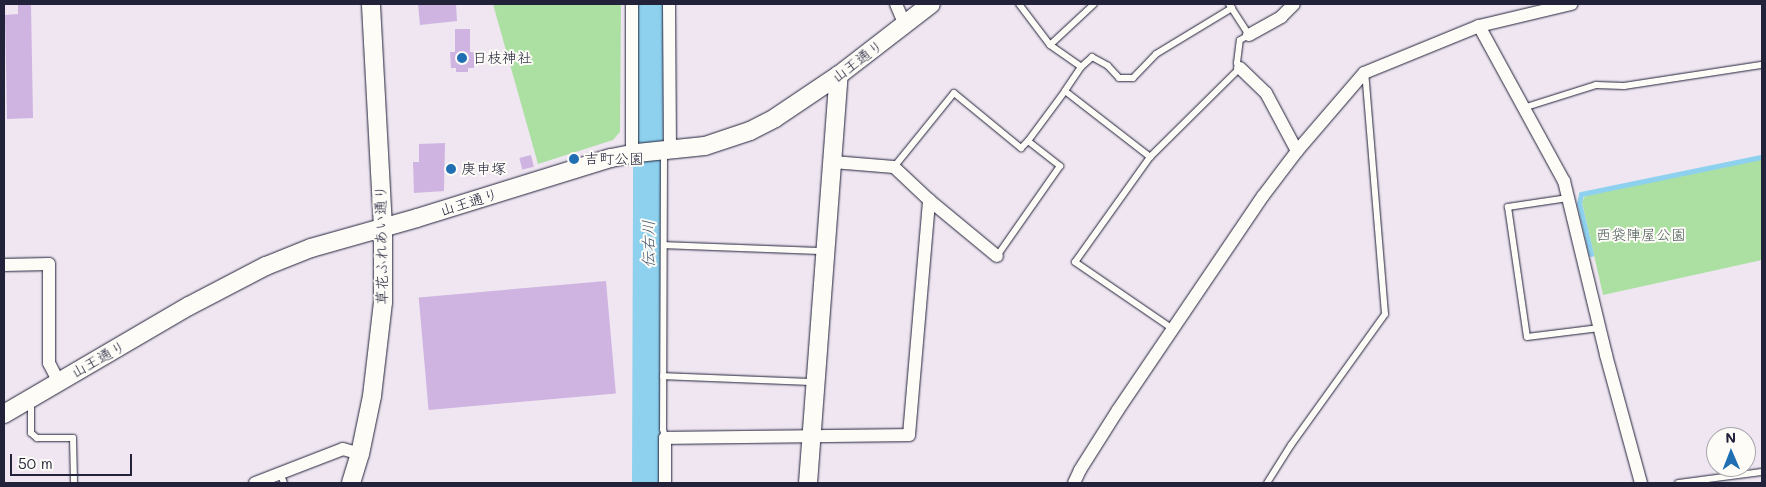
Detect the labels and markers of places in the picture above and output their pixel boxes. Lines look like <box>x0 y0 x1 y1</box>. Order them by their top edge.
place label: 日枝神社 <box>472 49 532 67</box>
marker: 日枝神社 <box>456 52 468 64</box>
place label: 吉町公園 <box>584 150 644 168</box>
marker: 吉町公園 <box>568 153 580 165</box>
place label: 庚申塚 <box>461 160 506 178</box>
marker: 庚申塚 <box>445 163 457 175</box>

